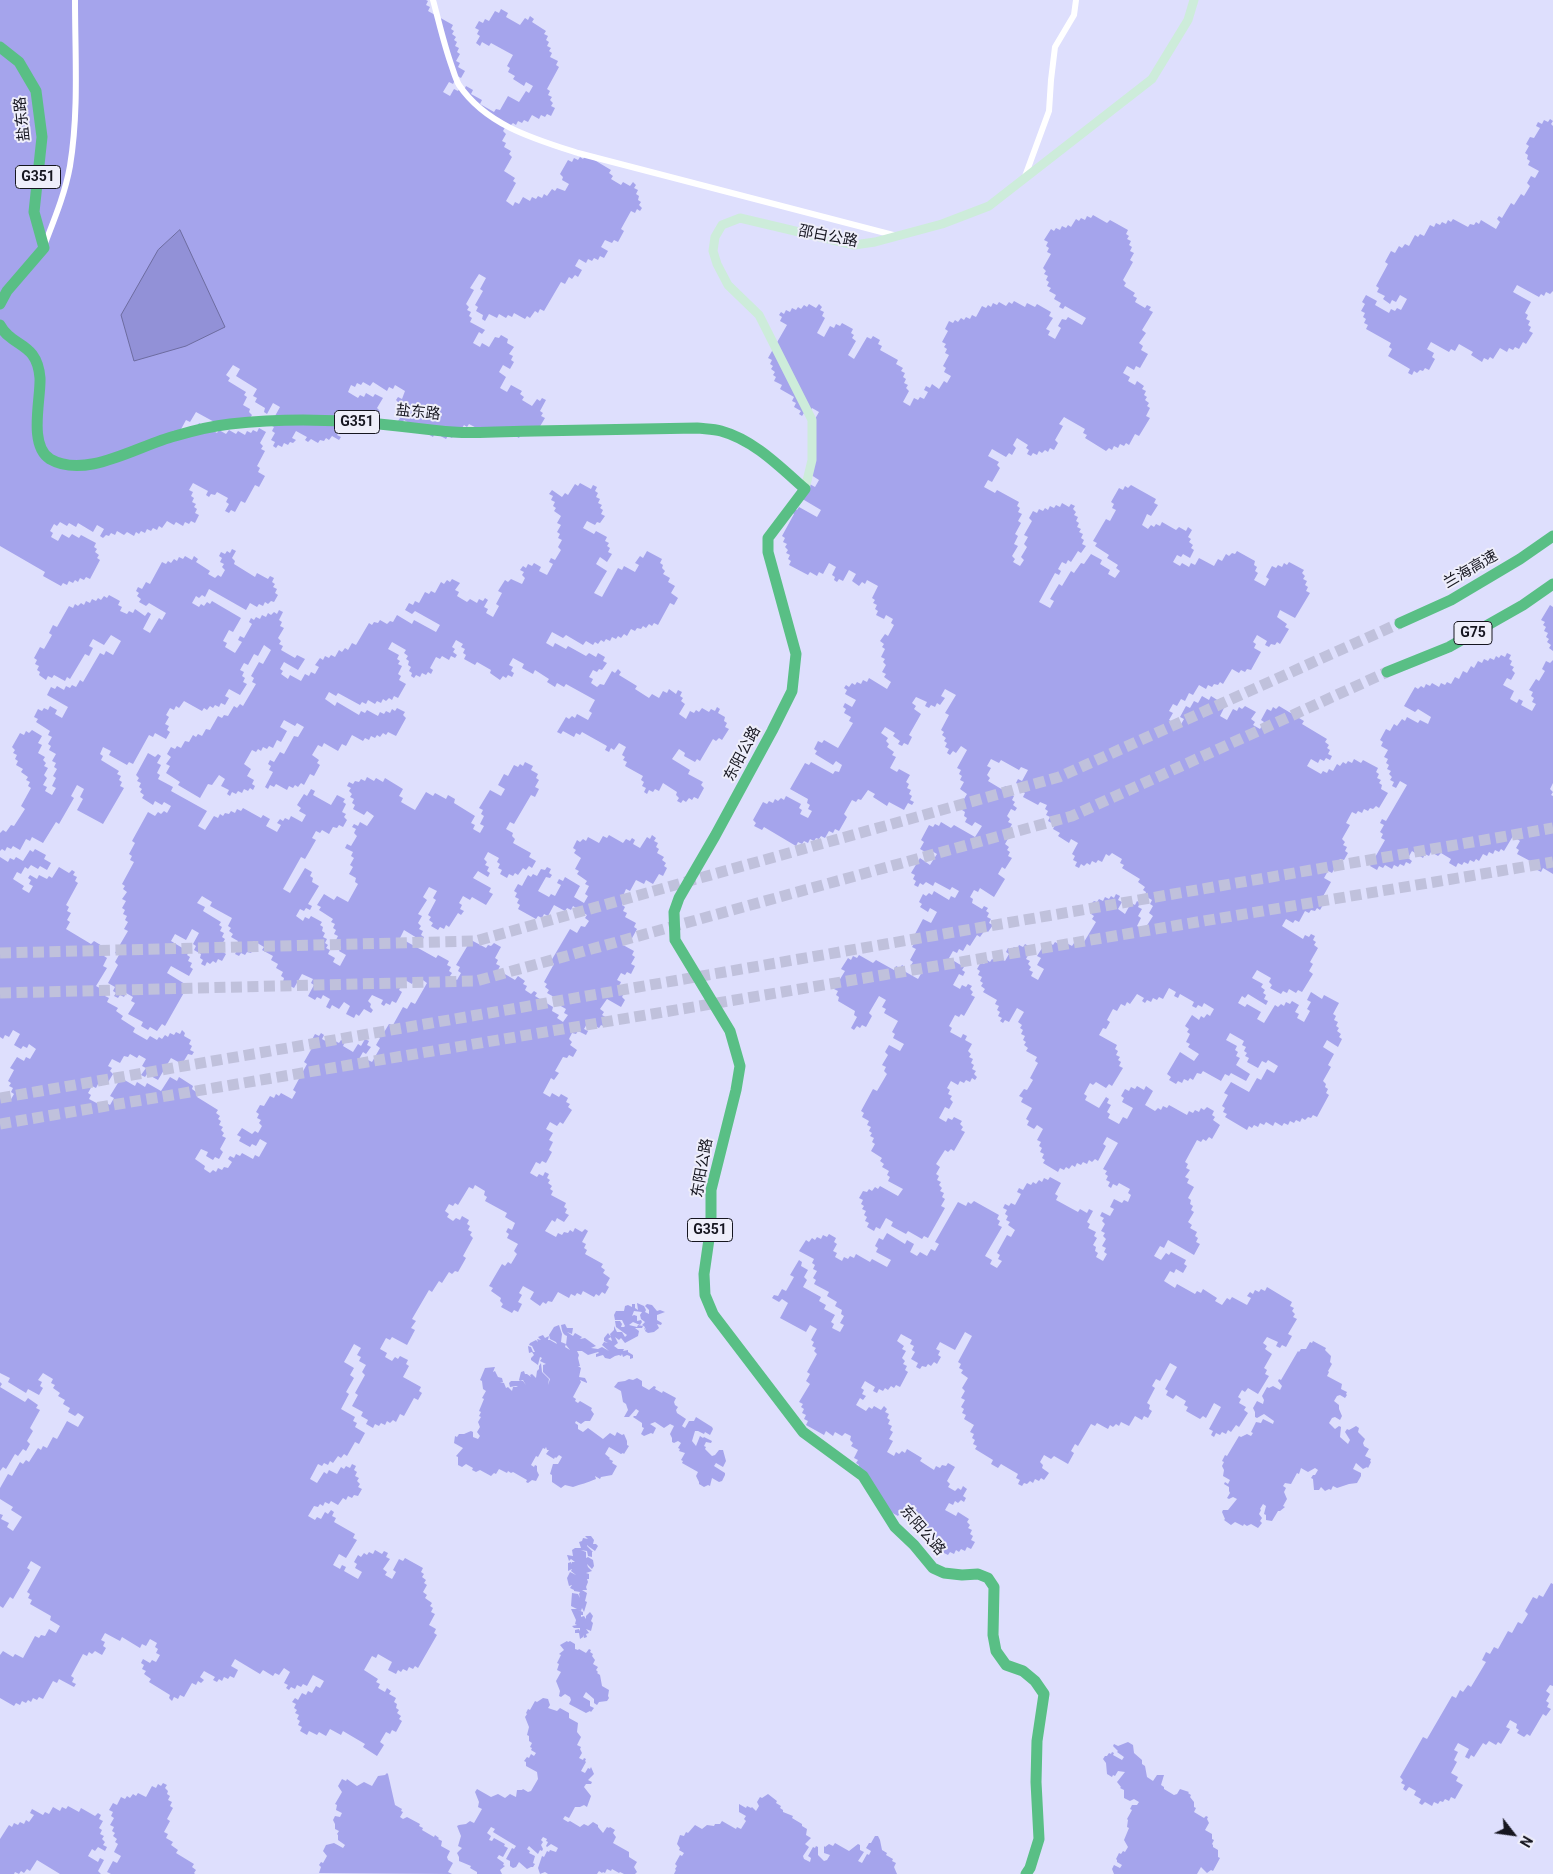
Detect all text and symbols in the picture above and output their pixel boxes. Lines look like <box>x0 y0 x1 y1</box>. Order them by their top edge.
street label: 盐东路 <box>12 96 34 142</box>
road number: G351 <box>15 166 60 188</box>
street label: 邵白公路 <box>797 222 859 252</box>
street label: 盐东路 <box>395 402 441 424</box>
road number: G351 <box>334 411 380 434</box>
street label: 兰海高速 <box>1441 547 1501 593</box>
road number: G75 <box>1454 622 1492 644</box>
street label: 东阳公路 <box>721 723 765 785</box>
street label: 东阳公路 <box>689 1137 717 1199</box>
road number: G351 <box>688 1218 732 1242</box>
street label: 东阳公路 <box>896 1502 948 1560</box>
north arrow <box>1488 1809 1538 1859</box>
text: N <box>1517 1833 1535 1850</box>

